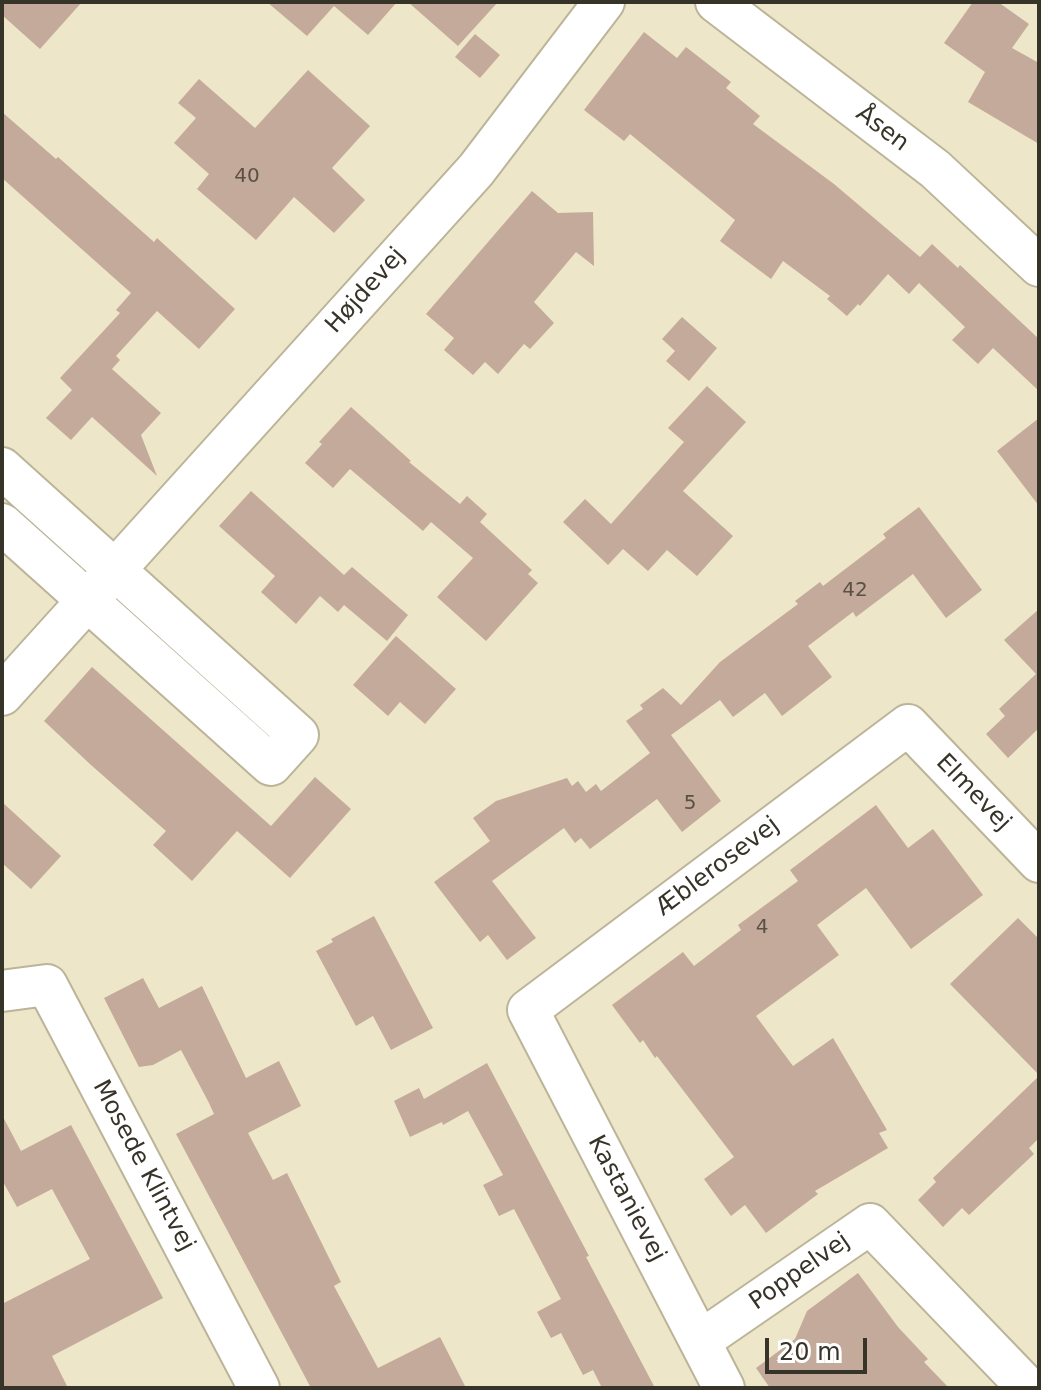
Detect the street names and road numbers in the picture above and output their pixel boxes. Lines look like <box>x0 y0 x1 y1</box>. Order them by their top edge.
street label: Åsen <box>850 100 914 158</box>
street label: Højdevej <box>320 242 412 340</box>
street label: Elmevej <box>929 749 1017 837</box>
street label: Æblerosevej <box>651 811 785 923</box>
street label: Mosede Klintvej <box>86 1076 200 1256</box>
street label: Kastanievej <box>581 1131 671 1267</box>
street label: Poppelvej <box>744 1227 856 1317</box>

